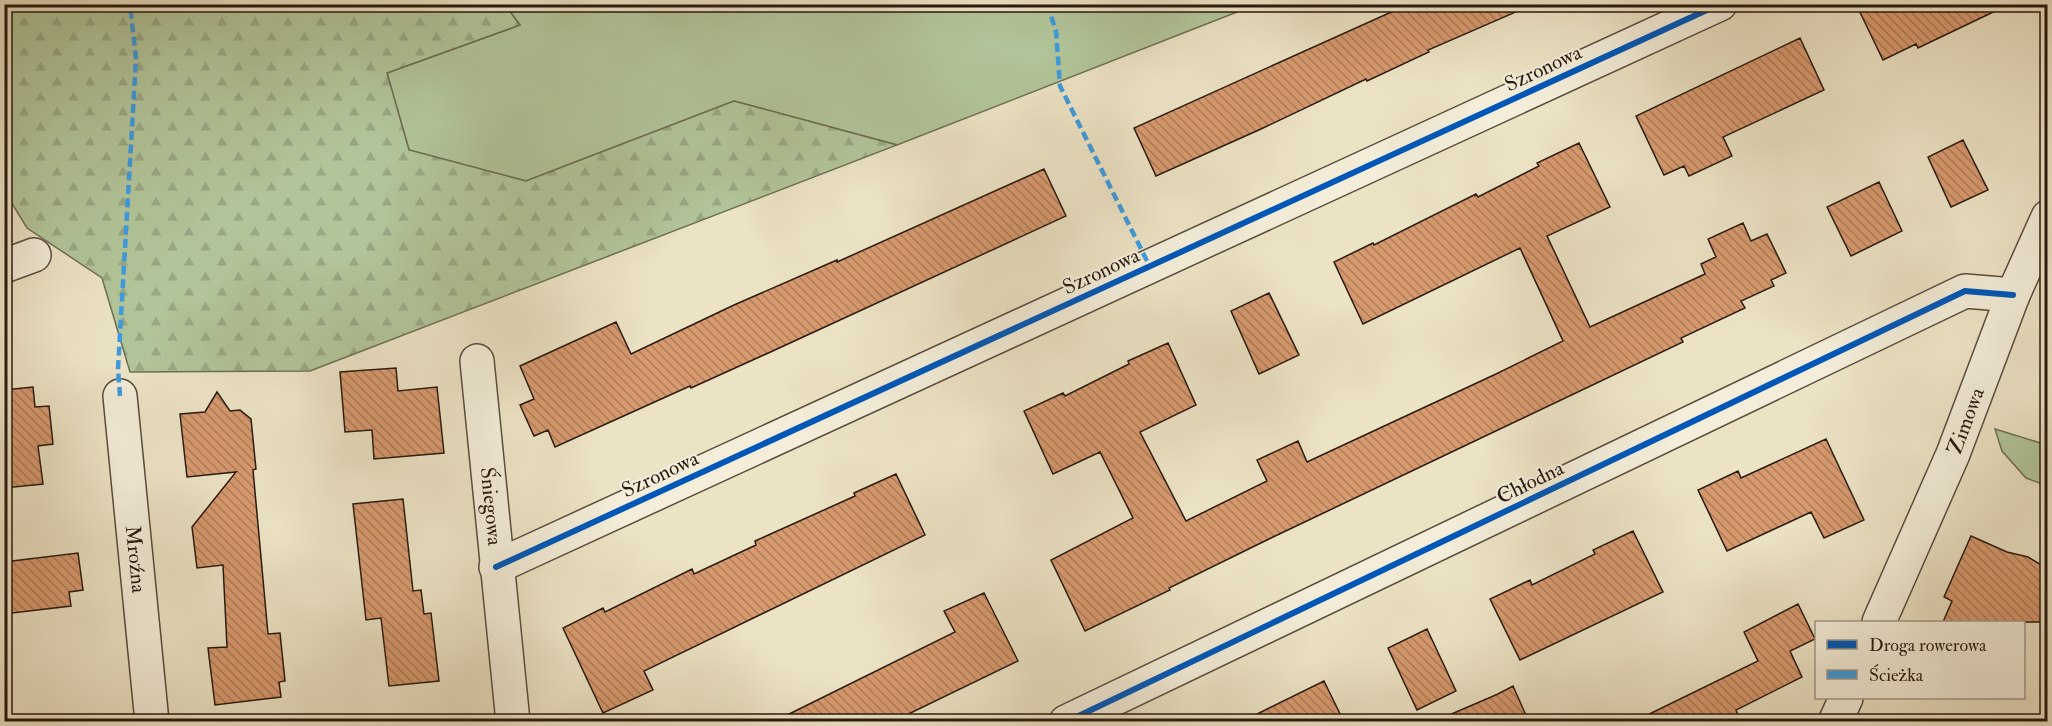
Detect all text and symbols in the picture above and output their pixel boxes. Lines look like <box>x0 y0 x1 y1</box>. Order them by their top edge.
street label: Szronowa <box>1500 39 1586 98</box>
street label: Szronowa <box>1058 242 1144 301</box>
street label: Zimowa <box>1941 384 1991 458</box>
street label: Szronowa <box>617 445 703 504</box>
street label: Chłodna <box>1492 454 1569 510</box>
street label: Śniegowa <box>474 466 508 547</box>
street label: Mroźna <box>119 524 152 595</box>
legend <box>1815 621 2025 699</box>
text: Droga rowerowa <box>1869 634 1987 657</box>
text: Ścieżka <box>1869 664 1924 687</box>

